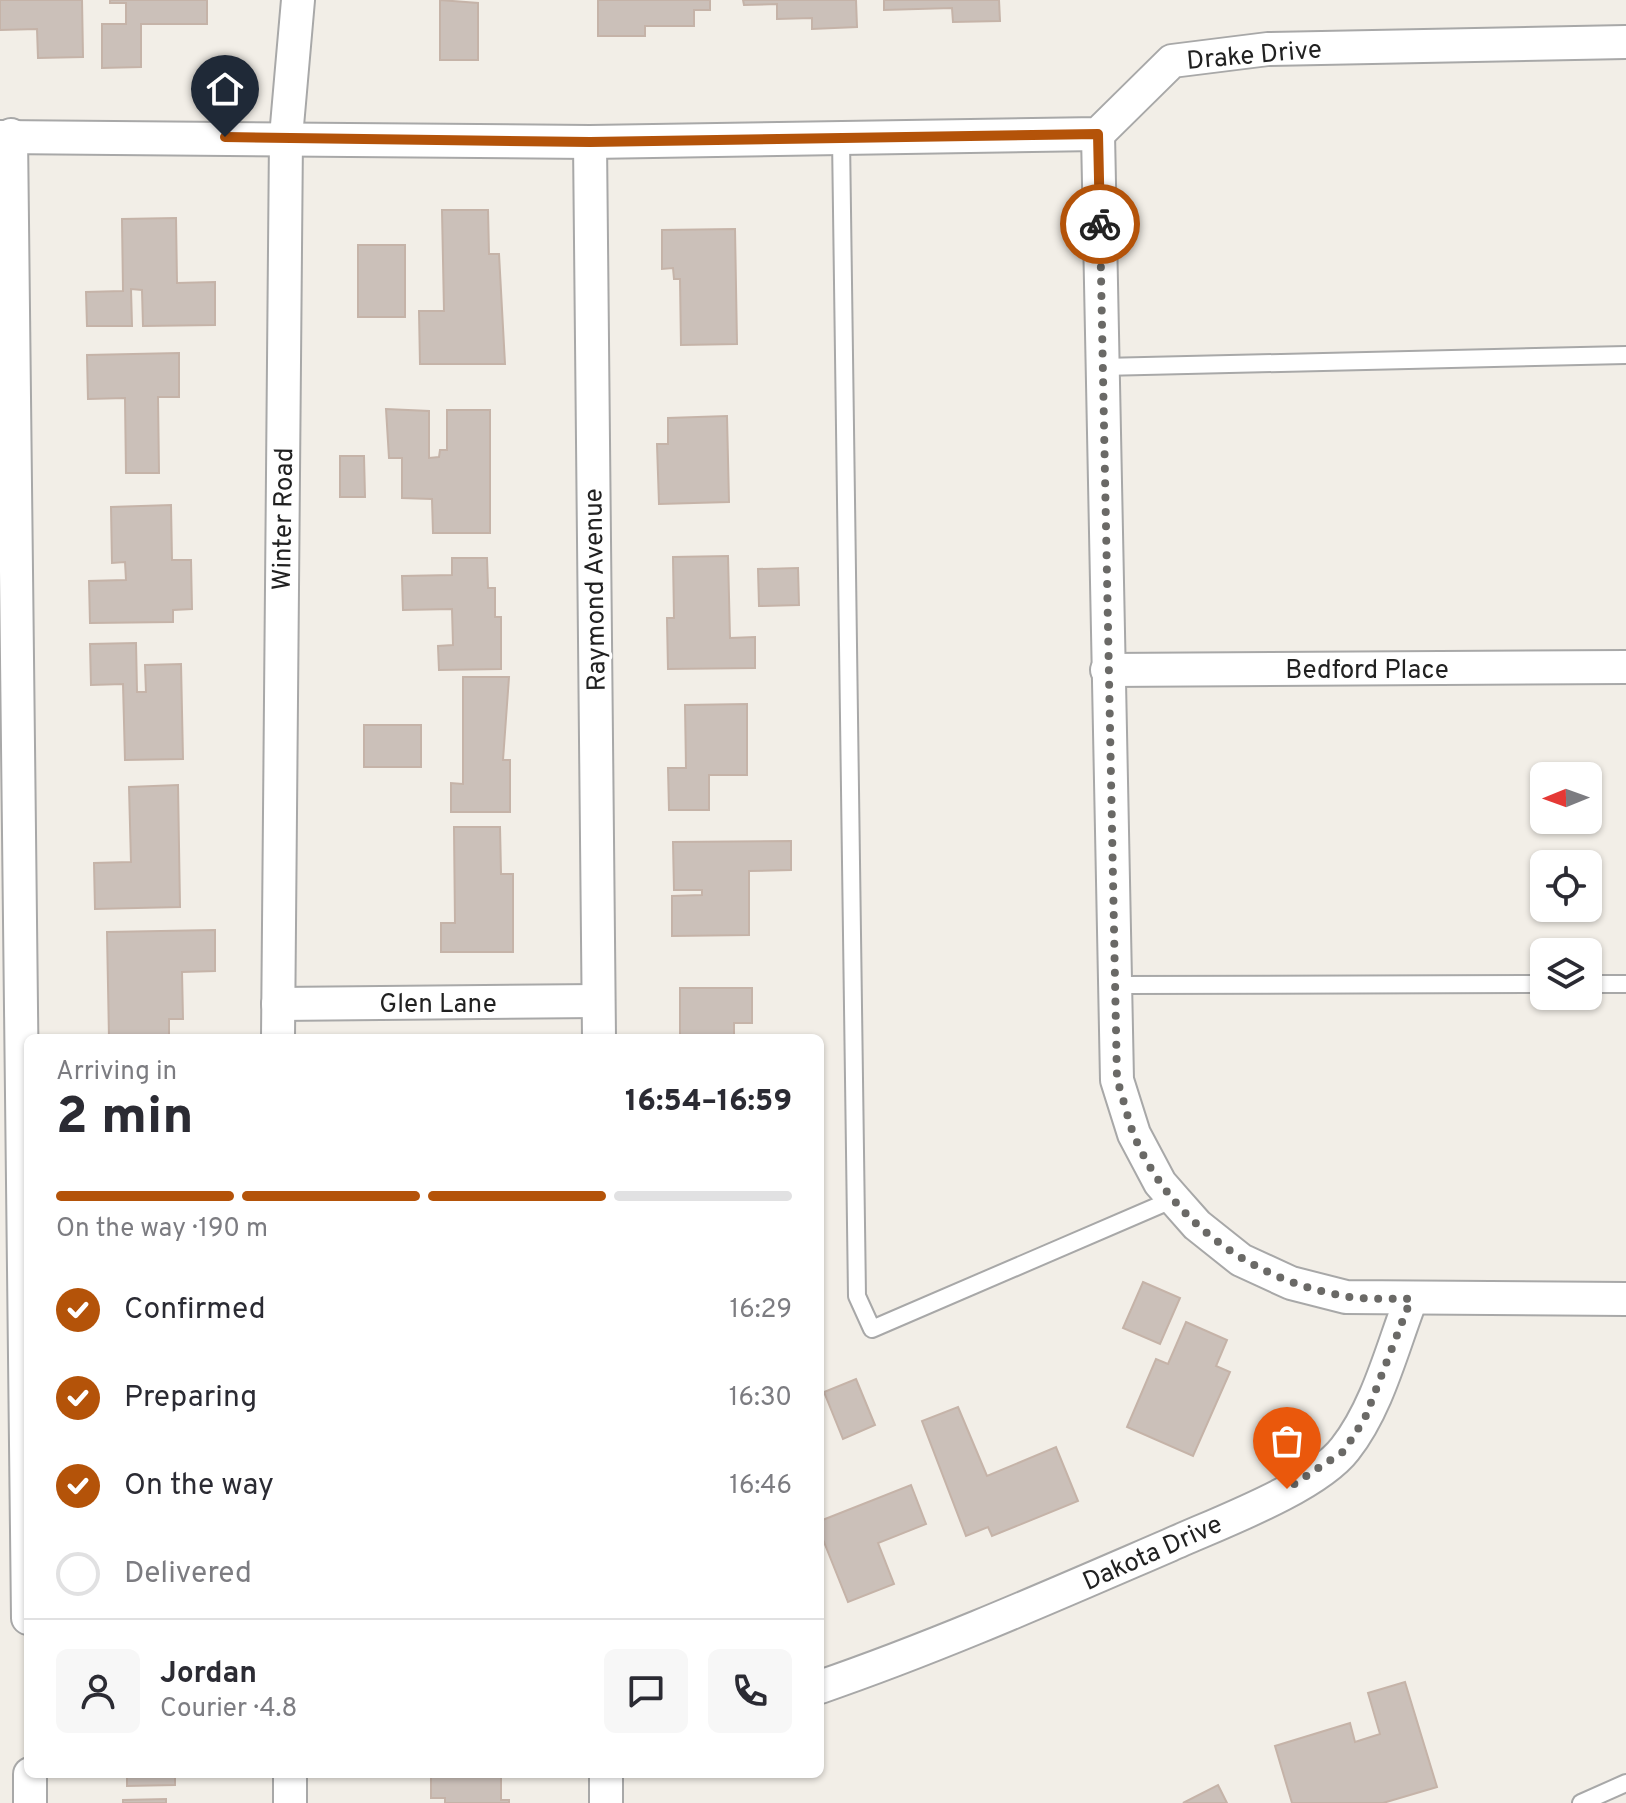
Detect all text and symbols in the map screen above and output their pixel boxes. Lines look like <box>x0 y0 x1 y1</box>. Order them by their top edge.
street label: Drake Drive <box>1185 34 1323 79</box>
pin <box>191 55 259 137</box>
icon: home <box>203 67 247 111</box>
courier <box>1060 184 1140 264</box>
icon: bike <box>1078 202 1122 246</box>
street label: Winter Road <box>267 447 302 591</box>
street label: Raymond Avenue <box>578 488 615 692</box>
street label: Bedford Place <box>1285 655 1449 688</box>
north arrow <box>1530 762 1602 834</box>
map controls <box>1530 762 1602 1010</box>
button: locate <box>1530 850 1602 922</box>
button: layers <box>1530 938 1602 1010</box>
street label: Glen Lane <box>379 989 497 1022</box>
text: Arriving in <box>56 1056 177 1089</box>
text: 16:54–16:59 <box>625 1084 792 1121</box>
text: 2 min <box>56 1086 194 1152</box>
text: On the way · 190 m <box>56 1213 268 1246</box>
icon: check <box>56 1288 100 1332</box>
text: Confirmed <box>124 1292 266 1329</box>
text: 16:29 <box>729 1294 792 1327</box>
icon: check <box>56 1376 100 1420</box>
text: Preparing <box>124 1380 257 1417</box>
text: 16:30 <box>729 1382 792 1415</box>
pin <box>1253 1407 1321 1489</box>
icon: bag <box>1265 1419 1309 1463</box>
icon: check <box>56 1464 100 1508</box>
text: On the way <box>124 1468 274 1505</box>
text: 16:46 <box>729 1470 792 1503</box>
street label: Dakota Drive <box>1078 1509 1228 1600</box>
text: Delivered <box>124 1556 252 1593</box>
button: person <box>56 1649 140 1733</box>
button: chat <box>604 1649 688 1733</box>
button: phone <box>708 1649 792 1733</box>
text: Jordan <box>160 1656 257 1693</box>
text: Courier · 4.8 <box>160 1693 297 1726</box>

